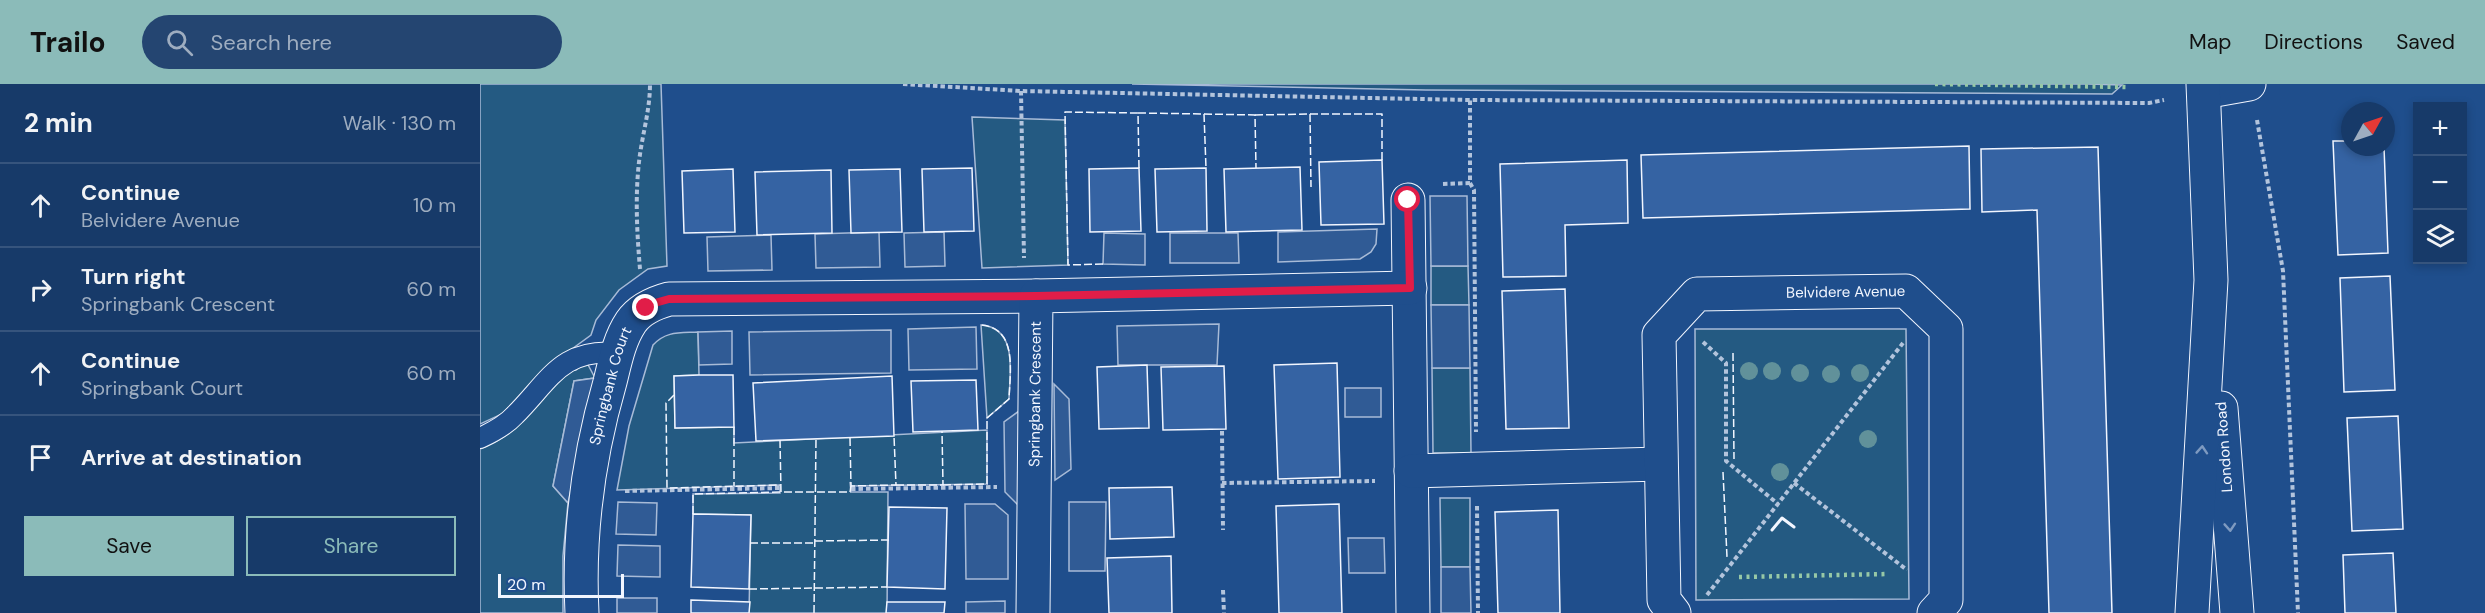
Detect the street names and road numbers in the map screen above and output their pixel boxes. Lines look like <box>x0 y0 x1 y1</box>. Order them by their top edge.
street label: Belvidere Avenue <box>1786 281 1905 303</box>
street label: Springbank Crescent <box>1024 321 1046 467</box>
street label: Springbank Court <box>585 323 636 447</box>
street label: London Road <box>2211 401 2237 493</box>

